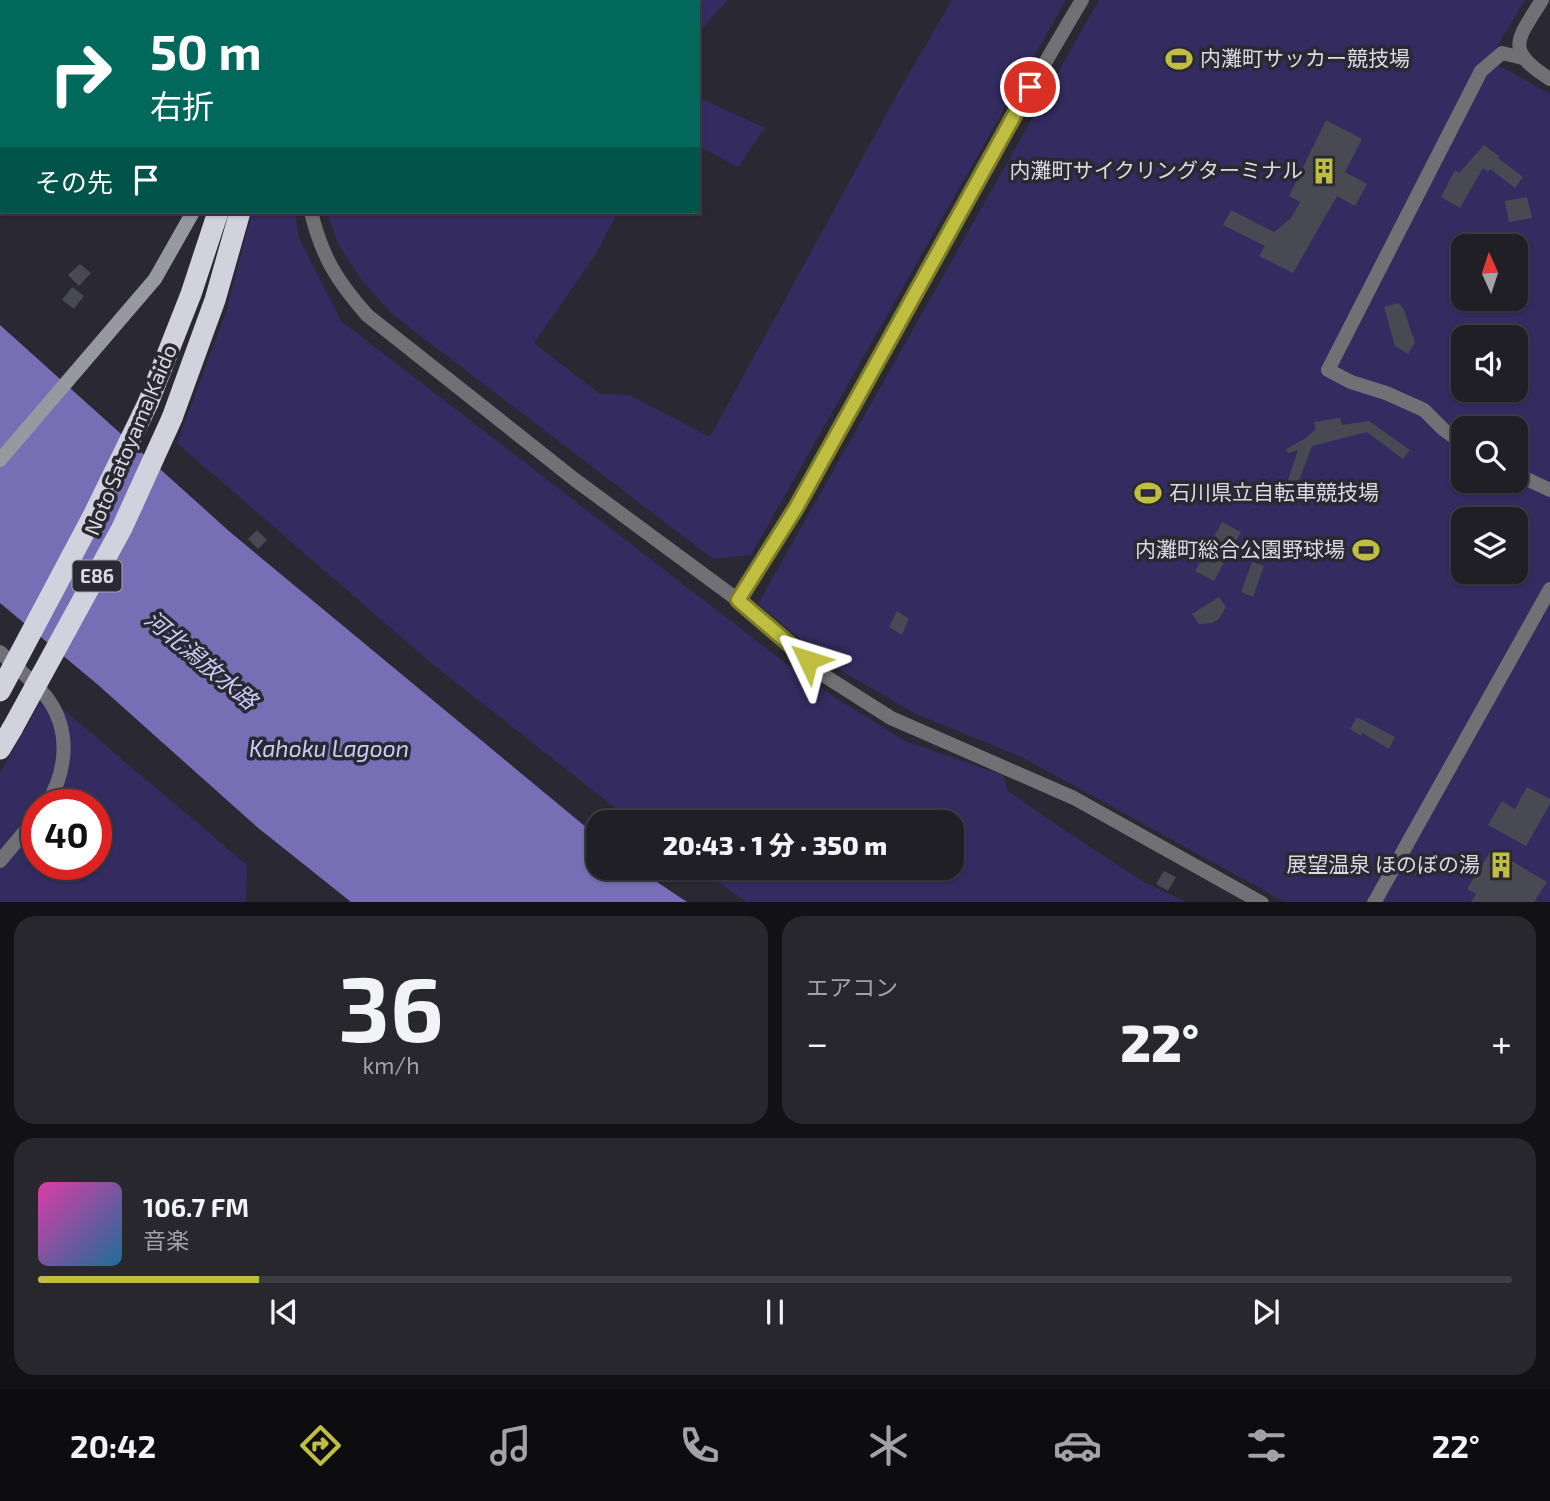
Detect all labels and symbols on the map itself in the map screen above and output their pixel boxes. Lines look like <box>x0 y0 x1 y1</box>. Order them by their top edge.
sports icon: 内灘町サッカー競技場 <box>1164 44 1194 74</box>
place label: 内灘町サッカー競技場 <box>1200 45 1410 70</box>
pin <box>1000 57 1060 117</box>
building icon: 内灘町サイクリングターミナル <box>1309 156 1339 186</box>
place label: 内灘町サイクリングターミナル <box>1009 157 1303 182</box>
north arrow <box>1451 234 1528 312</box>
street label: Noto Satoyama Kaido <box>78 340 181 539</box>
sports icon: 石川県立自転車競技場 <box>1133 478 1163 508</box>
place label: 石川県立自転車競技場 <box>1169 479 1379 504</box>
sports icon: 内灘町総合公園野球場 <box>1351 535 1381 565</box>
place label: 内灘町総合公園野球場 <box>1135 536 1345 561</box>
road number: E86 <box>72 561 122 592</box>
water label: 河北潟放水路 <box>140 604 265 716</box>
position arrow <box>771 623 845 697</box>
water label: Kahoku Lagoon <box>249 734 409 762</box>
speed limit sign: 40 <box>21 789 112 880</box>
building icon: 展望温泉 ほのぼの湯 <box>1486 850 1516 880</box>
place label: 展望温泉 ほのぼの湯 <box>1286 851 1480 876</box>

